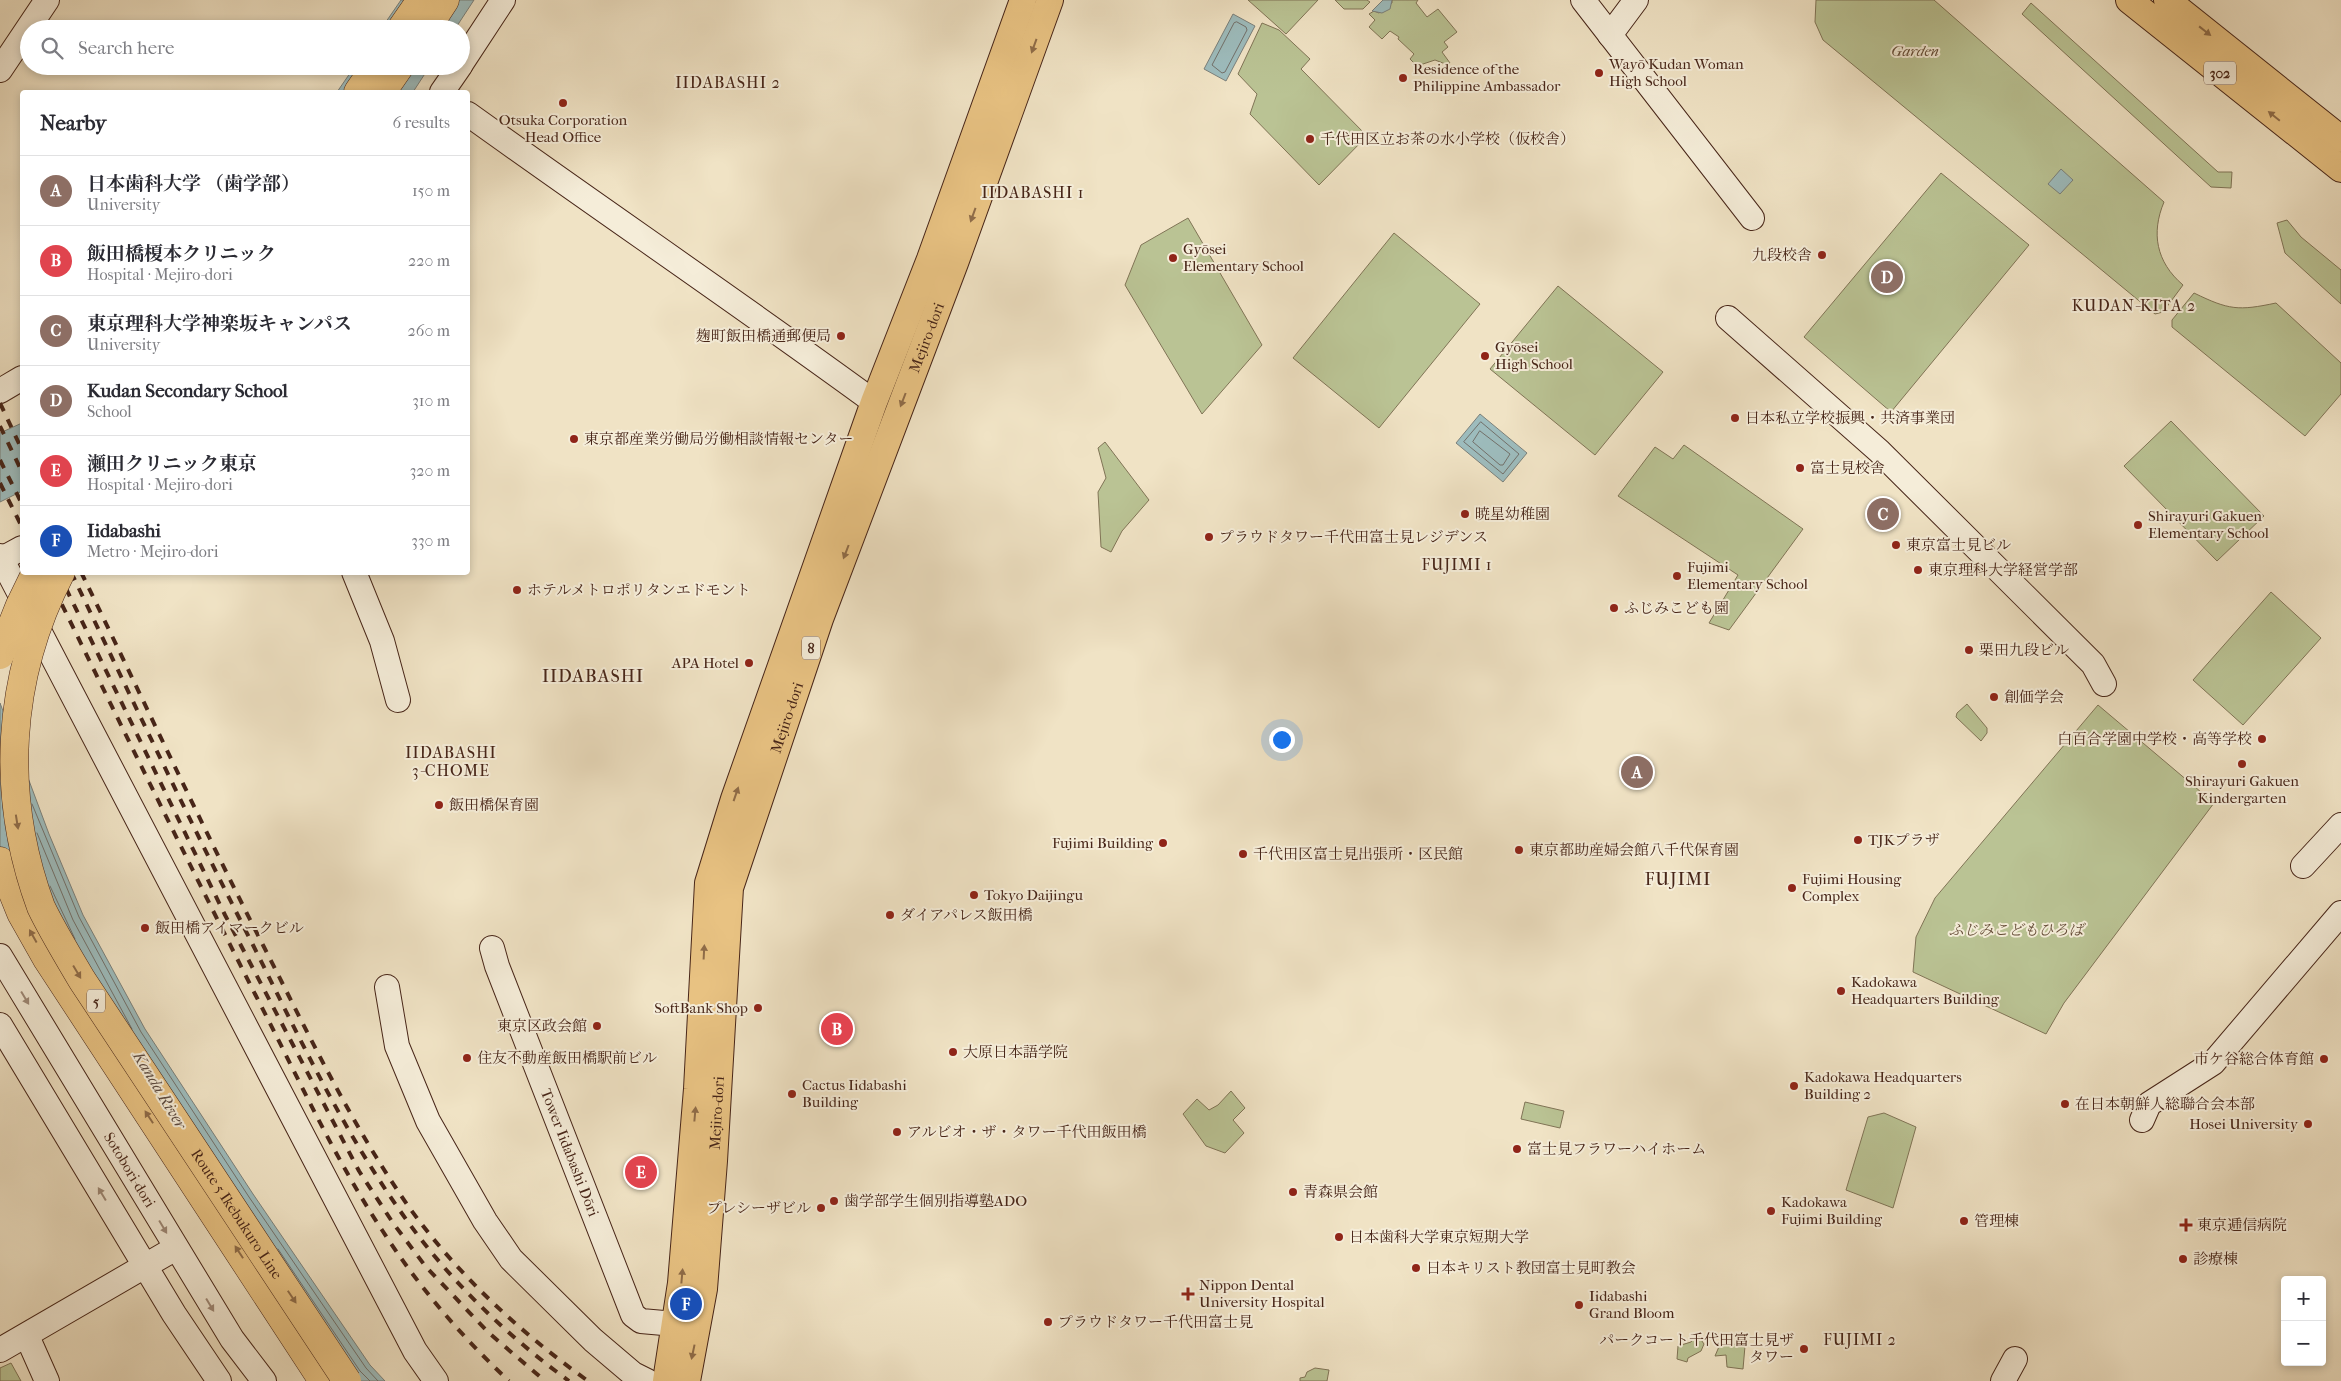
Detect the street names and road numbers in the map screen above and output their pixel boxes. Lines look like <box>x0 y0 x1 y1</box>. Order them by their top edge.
road number: 302 <box>2204 62 2236 84</box>
street label: Mejiro-dori <box>905 300 948 375</box>
road number: 8 <box>802 636 820 660</box>
street label: Mejiro-dori <box>767 679 807 755</box>
road number: 5 <box>87 989 105 1012</box>
street label: Mejiro-dori <box>706 1075 728 1150</box>
street label: Tower Iidabashi Dōri <box>537 1086 603 1220</box>
street label: Sotobori-dori <box>100 1129 159 1211</box>
street label: Route 5 Ikebukuro Line <box>187 1146 286 1283</box>

